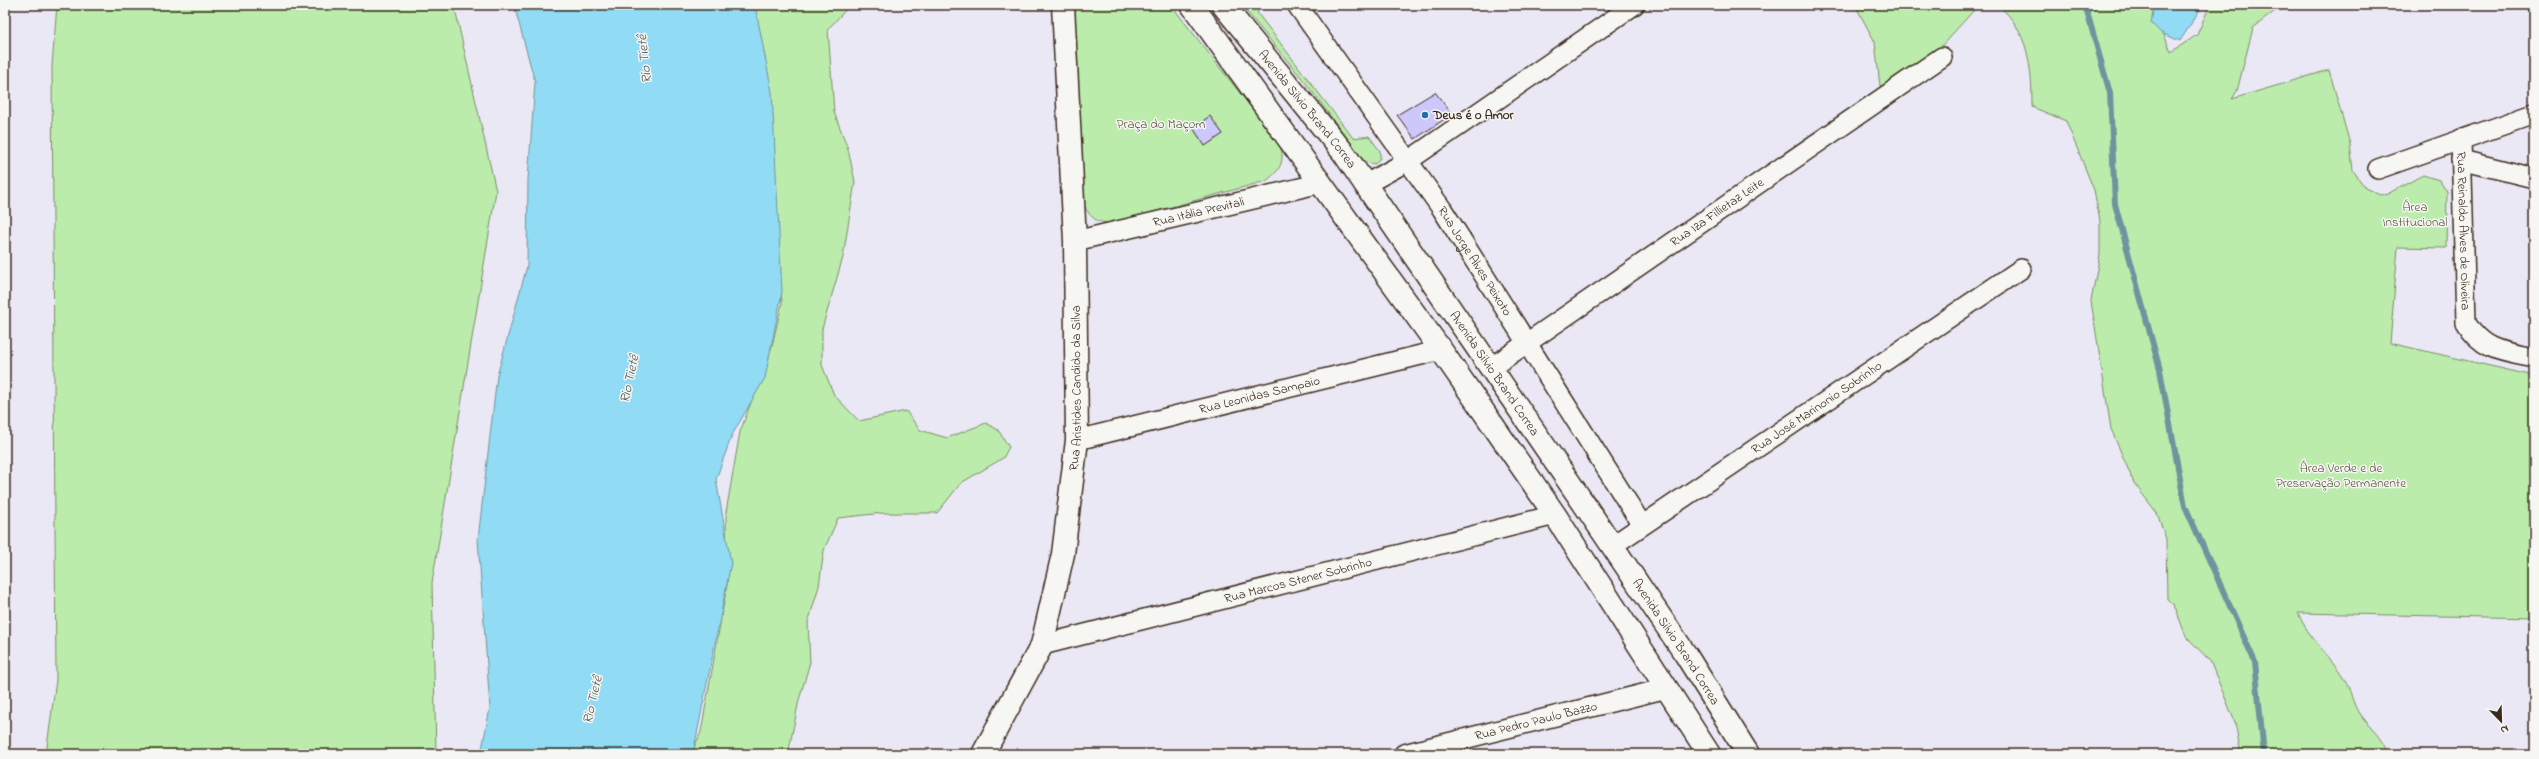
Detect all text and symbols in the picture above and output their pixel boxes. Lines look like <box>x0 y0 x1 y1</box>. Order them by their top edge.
water label: Rio Tietê <box>632 32 658 84</box>
street label: Avenida Silvio Brand Correa <box>1254 46 1361 172</box>
place label: Deus é o Amor <box>1432 106 1515 125</box>
marker: Deus é o Amor <box>1420 110 1430 120</box>
park label: Praça do Maçom <box>1117 115 1205 134</box>
street label: Rua Reinaldo Alves de Oliveira <box>2452 151 2475 311</box>
street label: Rua Iza Fillietaz Leite <box>1666 173 1768 251</box>
street label: Rua Itália Previtali <box>1151 192 1246 232</box>
park label: Área Institucional <box>2382 198 2448 232</box>
street label: Rua Jorge Alves Peixoto <box>1433 203 1517 320</box>
street label: Rua Aristides Candido da Silva <box>1064 305 1087 472</box>
street label: Avenida Silvio Brand Correa <box>1445 307 1544 440</box>
water label: Rio Tietê <box>615 351 646 405</box>
street label: Rua José Marinonio Sobrinho <box>1747 356 1886 459</box>
street label: Rua Leonidas Sampaio <box>1197 371 1322 419</box>
park label: Área Verde e de Preservação Permanente <box>2276 459 2406 493</box>
street label: Rua Marcos Stener Sobrinho <box>1222 552 1374 608</box>
street label: Avenida Silvio Brand Correa <box>1628 575 1724 709</box>
water label: Rio Tietê <box>577 672 609 726</box>
street label: Rua Pedro Paulo Bazzo <box>1473 696 1599 745</box>
north arrow <box>2481 701 2521 741</box>
text: N <box>2498 720 2511 738</box>

